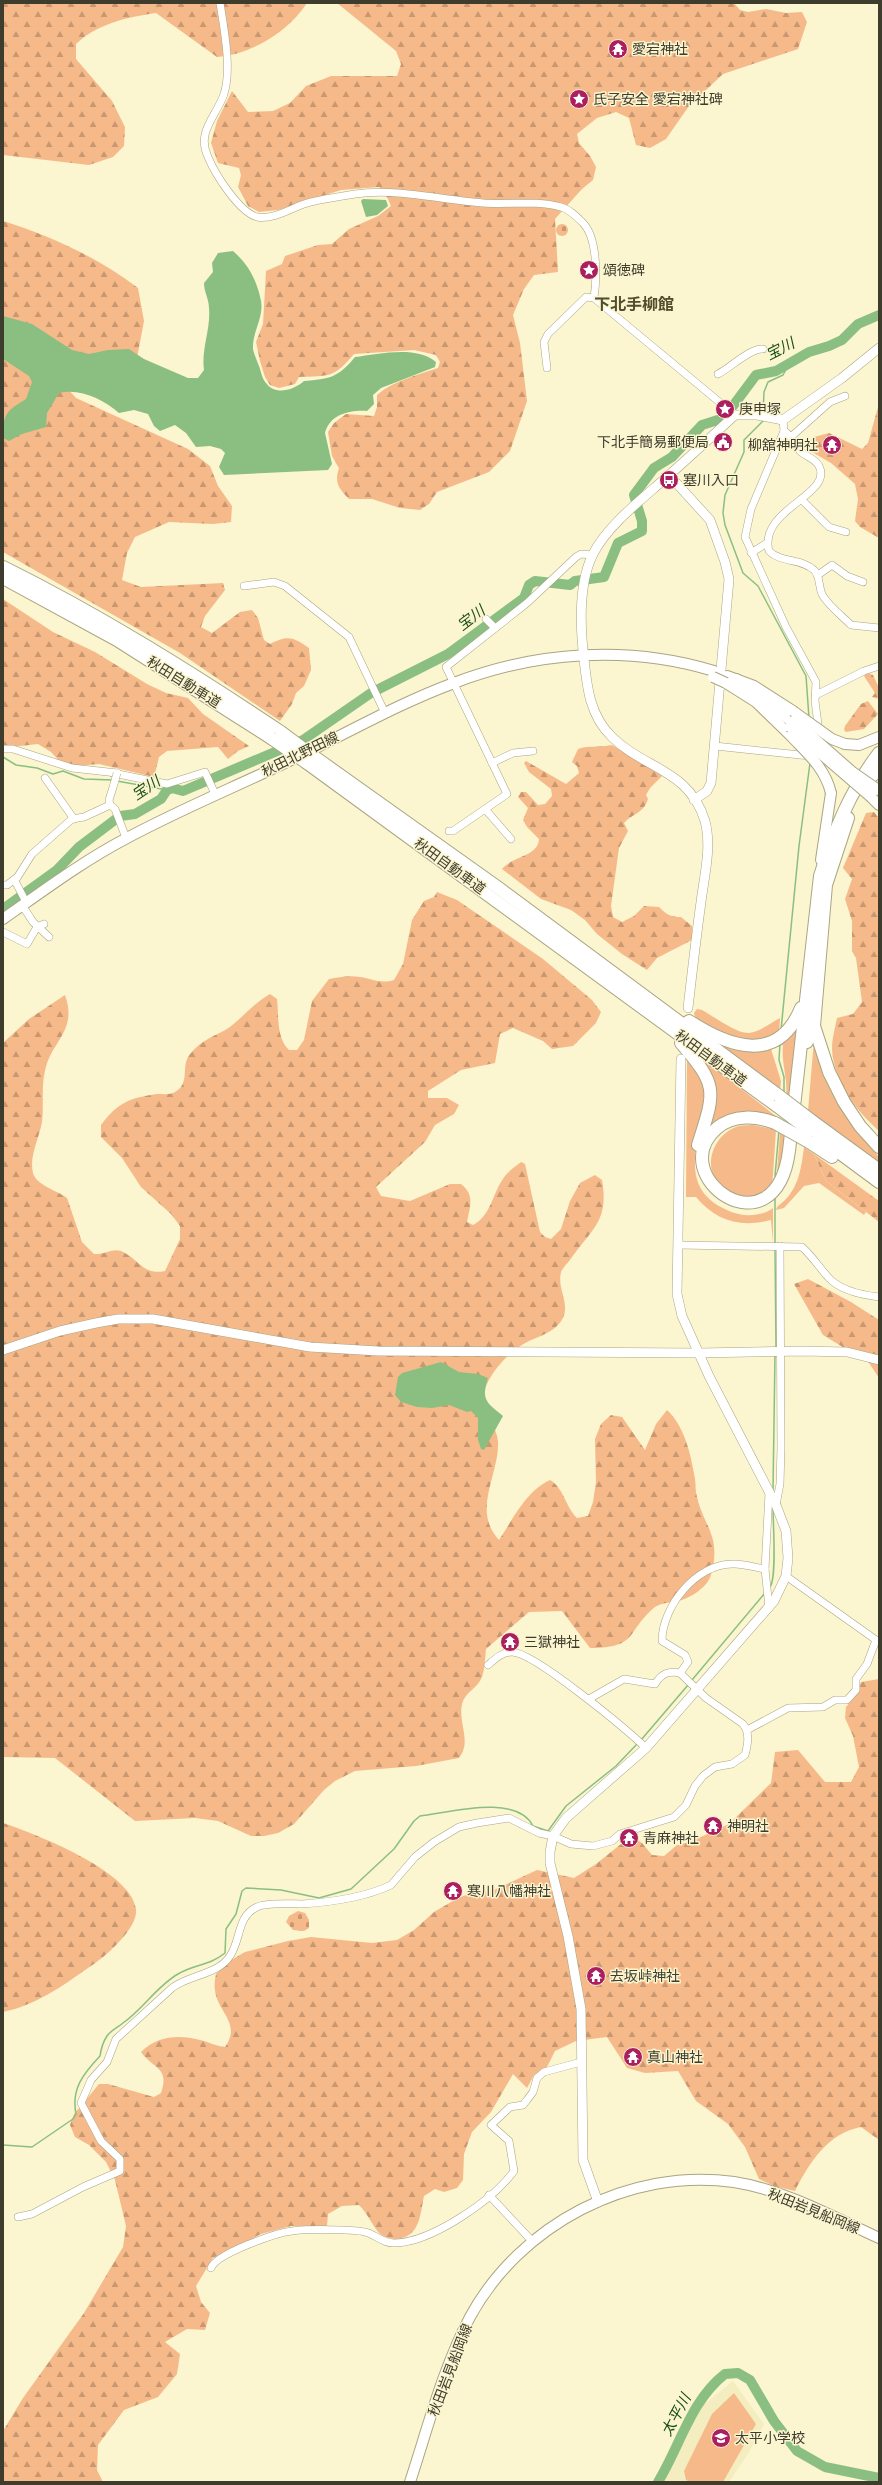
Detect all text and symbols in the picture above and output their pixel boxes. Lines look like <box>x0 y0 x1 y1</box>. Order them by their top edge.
temple icon: 愛宕神社 <box>607 38 629 60</box>
place label: 愛宕神社 <box>632 40 688 58</box>
place icon: 氏子安全 愛宕神社碑 <box>568 88 590 110</box>
place label: 氏子安全 愛宕神社碑 <box>593 90 723 108</box>
place icon: 頌徳碑 <box>578 259 600 281</box>
place label: 頌徳碑 <box>603 261 645 279</box>
district label: 下北手柳館 <box>594 294 674 314</box>
water label: 宝川 <box>762 332 799 364</box>
place icon: 庚申塚 <box>714 398 736 420</box>
place label: 庚申塚 <box>739 400 781 418</box>
public building icon: 下北手簡易郵便局 <box>712 431 734 453</box>
place label: 下北手簡易郵便局 <box>597 433 709 451</box>
temple icon: 柳舘神明社 <box>821 434 843 456</box>
place label: 柳舘神明社 <box>748 436 818 454</box>
bus stop icon: 塞川入口 <box>658 469 680 491</box>
place label: 塞川入口 <box>683 471 739 489</box>
water label: 宝川 <box>453 600 490 634</box>
street label: 秋田自動車道 <box>144 652 224 712</box>
street label: 秋田北野田線 <box>258 727 342 781</box>
water label: 宝川 <box>128 770 165 804</box>
street label: 秋田自動車道 <box>411 834 489 898</box>
street label: 秋田自動車道 <box>672 1026 750 1090</box>
temple icon: 三獄神社 <box>499 1631 521 1653</box>
place label: 三獄神社 <box>524 1633 580 1651</box>
temple icon: 神明社 <box>702 1815 724 1837</box>
place label: 神明社 <box>727 1817 769 1835</box>
temple icon: 青麻神社 <box>618 1827 640 1849</box>
place label: 青麻神社 <box>643 1829 699 1847</box>
temple icon: 寒川八幡神社 <box>442 1880 464 1902</box>
place label: 寒川八幡神社 <box>467 1882 551 1900</box>
temple icon: 去坂峠神社 <box>585 1965 607 1987</box>
place label: 去坂峠神社 <box>610 1967 680 1985</box>
temple icon: 真山神社 <box>622 2046 644 2068</box>
place label: 真山神社 <box>647 2048 703 2066</box>
street label: 秋田岩見船岡線 <box>765 2184 863 2238</box>
street label: 秋田岩見船岡線 <box>424 2321 476 2419</box>
water label: 太平川 <box>657 2389 695 2439</box>
school or university icon: 太平小学校 <box>710 2427 732 2449</box>
place label: 太平小学校 <box>735 2429 805 2447</box>

